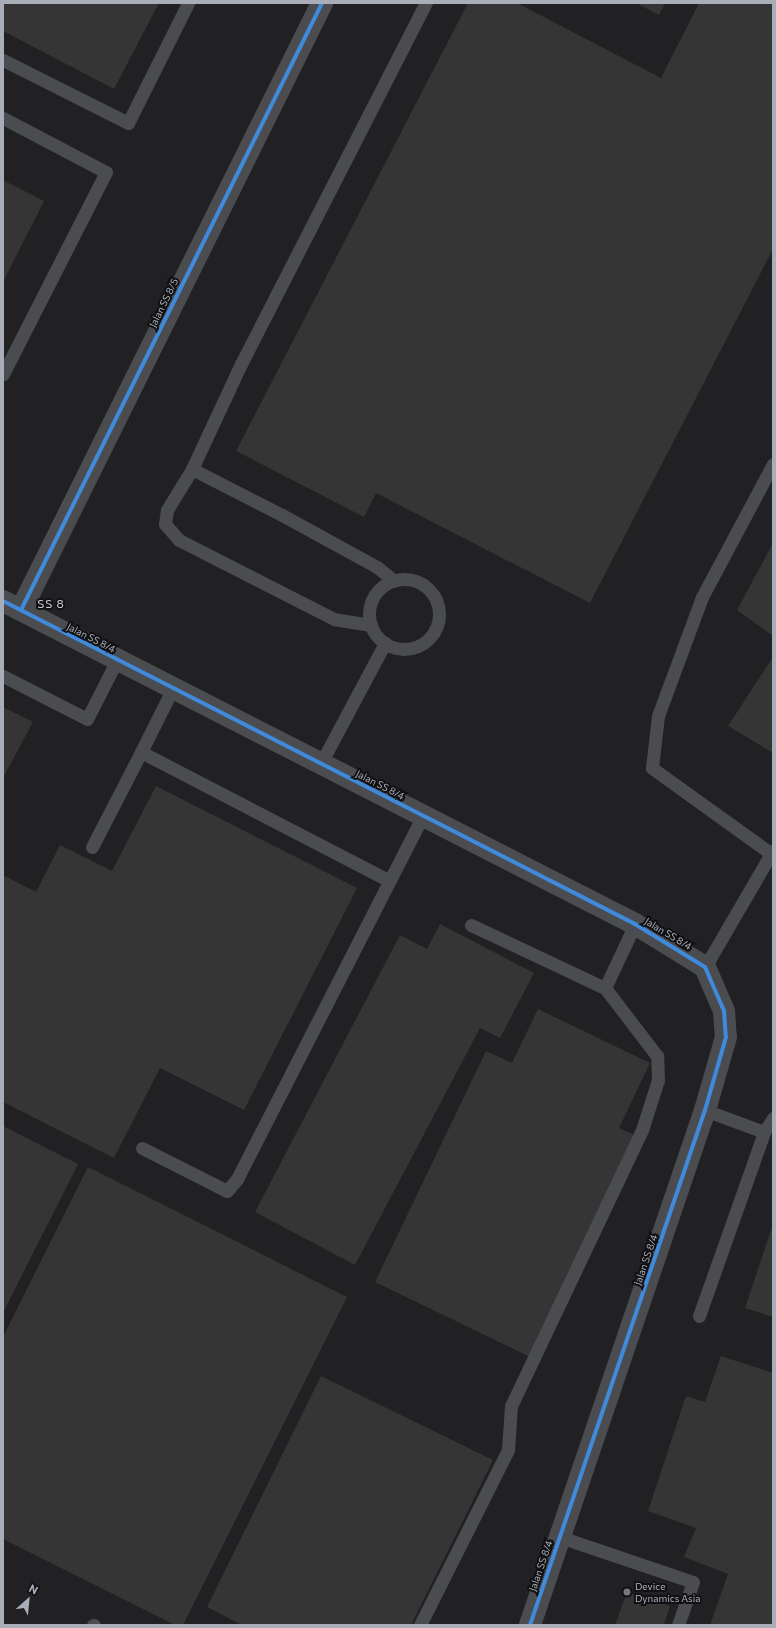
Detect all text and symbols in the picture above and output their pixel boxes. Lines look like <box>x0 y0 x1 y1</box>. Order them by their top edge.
street label: Jalan SS 8/5 <box>147 276 181 330</box>
district label: SS 8 <box>37 597 65 611</box>
street label: Jalan SS 8/4 <box>65 621 117 655</box>
street label: Jalan SS 8/4 <box>354 768 406 802</box>
street label: Jalan SS 8/4 <box>642 915 694 953</box>
street label: Jalan SS 8/4 <box>632 1233 660 1287</box>
street label: Jalan SS 8/4 <box>527 1539 555 1593</box>
north arrow <box>8 1580 48 1620</box>
place label: Device Dynamics Asia <box>635 1580 700 1604</box>
text: N <box>27 1581 40 1597</box>
marker: Device Dynamics Asia <box>622 1587 632 1597</box>

